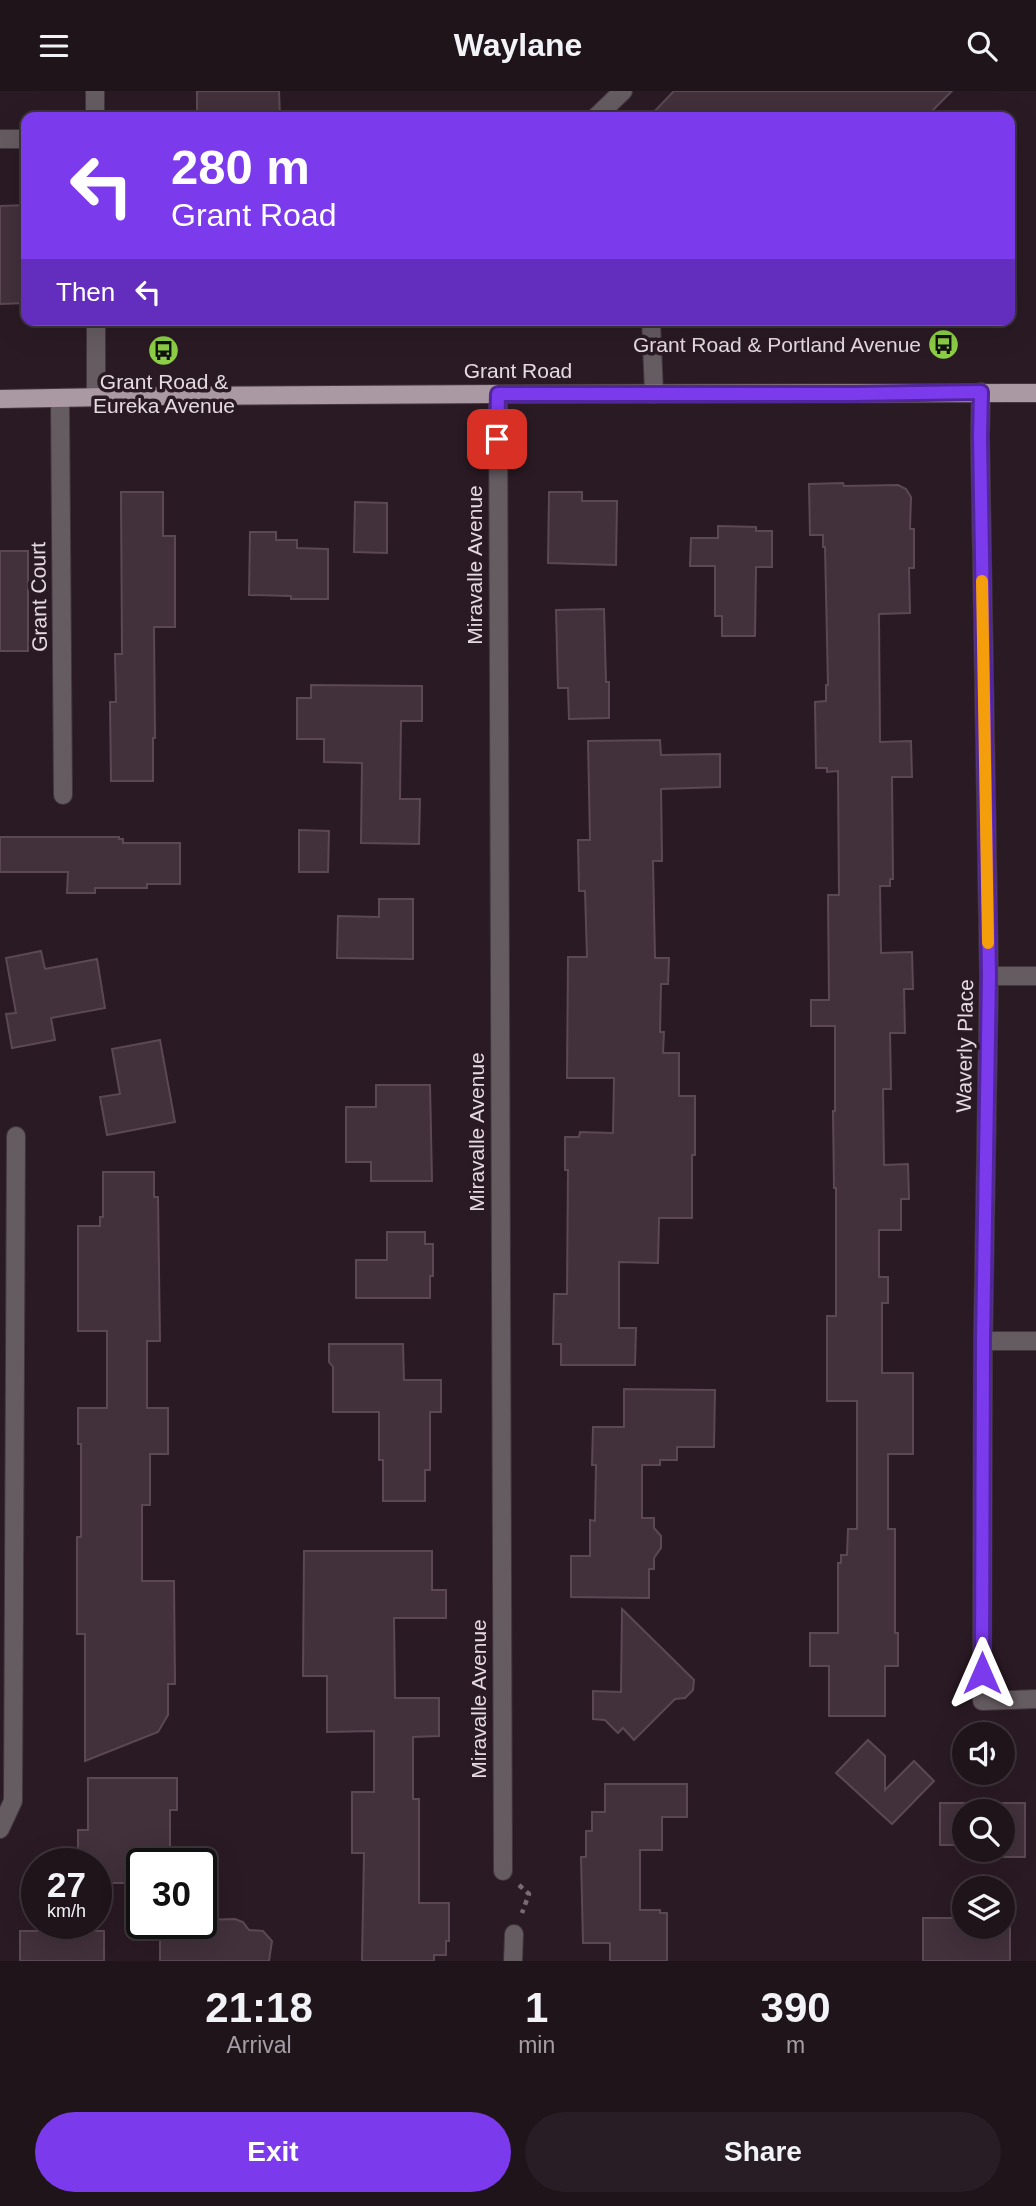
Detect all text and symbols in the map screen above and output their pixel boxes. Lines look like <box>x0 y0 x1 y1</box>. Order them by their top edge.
icon: menu <box>35 27 73 65</box>
text: Waylane <box>454 27 582 63</box>
icon: search <box>963 27 1001 65</box>
icon: left <box>56 140 147 231</box>
text: 280 m <box>171 140 310 194</box>
text: Grant Road <box>171 197 336 233</box>
icon: left <box>129 273 167 311</box>
text: Then <box>56 277 115 307</box>
bus stop icon: Grant Road & Portland Avenue <box>927 328 961 362</box>
bus stop icon: Grant Road & Eureka Avenue <box>147 333 181 367</box>
place label: Grant Road & Portland Avenue <box>633 333 921 356</box>
street label: Grant Road <box>464 359 572 382</box>
place label: Grant Road & Eureka Avenue <box>93 370 235 417</box>
pin <box>467 409 527 469</box>
icon: arrive <box>478 420 516 458</box>
street label: Miravalle Avenue <box>463 485 486 645</box>
street label: Grant Court <box>26 542 51 652</box>
street label: Waverly Place <box>952 979 977 1113</box>
street label: Miravalle Avenue <box>465 1052 488 1212</box>
street label: Miravalle Avenue <box>467 1619 490 1779</box>
position arrow <box>945 1636 1019 1710</box>
map controls <box>952 1722 1015 1939</box>
button: sound <box>952 1722 1015 1785</box>
button: search <box>952 1799 1015 1862</box>
speed limit sign: 30 <box>126 1848 217 1939</box>
text: 27 <box>47 1865 86 1904</box>
button: layers <box>952 1876 1015 1939</box>
text: km/h <box>47 1901 86 1921</box>
text: 21:18 <box>205 1984 313 2031</box>
text: 1 <box>525 1984 548 2031</box>
text: 390 <box>761 1984 831 2031</box>
text: Arrival <box>226 2032 292 2058</box>
text: min <box>518 2032 555 2058</box>
text: m <box>786 2032 805 2058</box>
button: Exit <box>35 2112 511 2192</box>
button: Share <box>525 2112 1001 2192</box>

